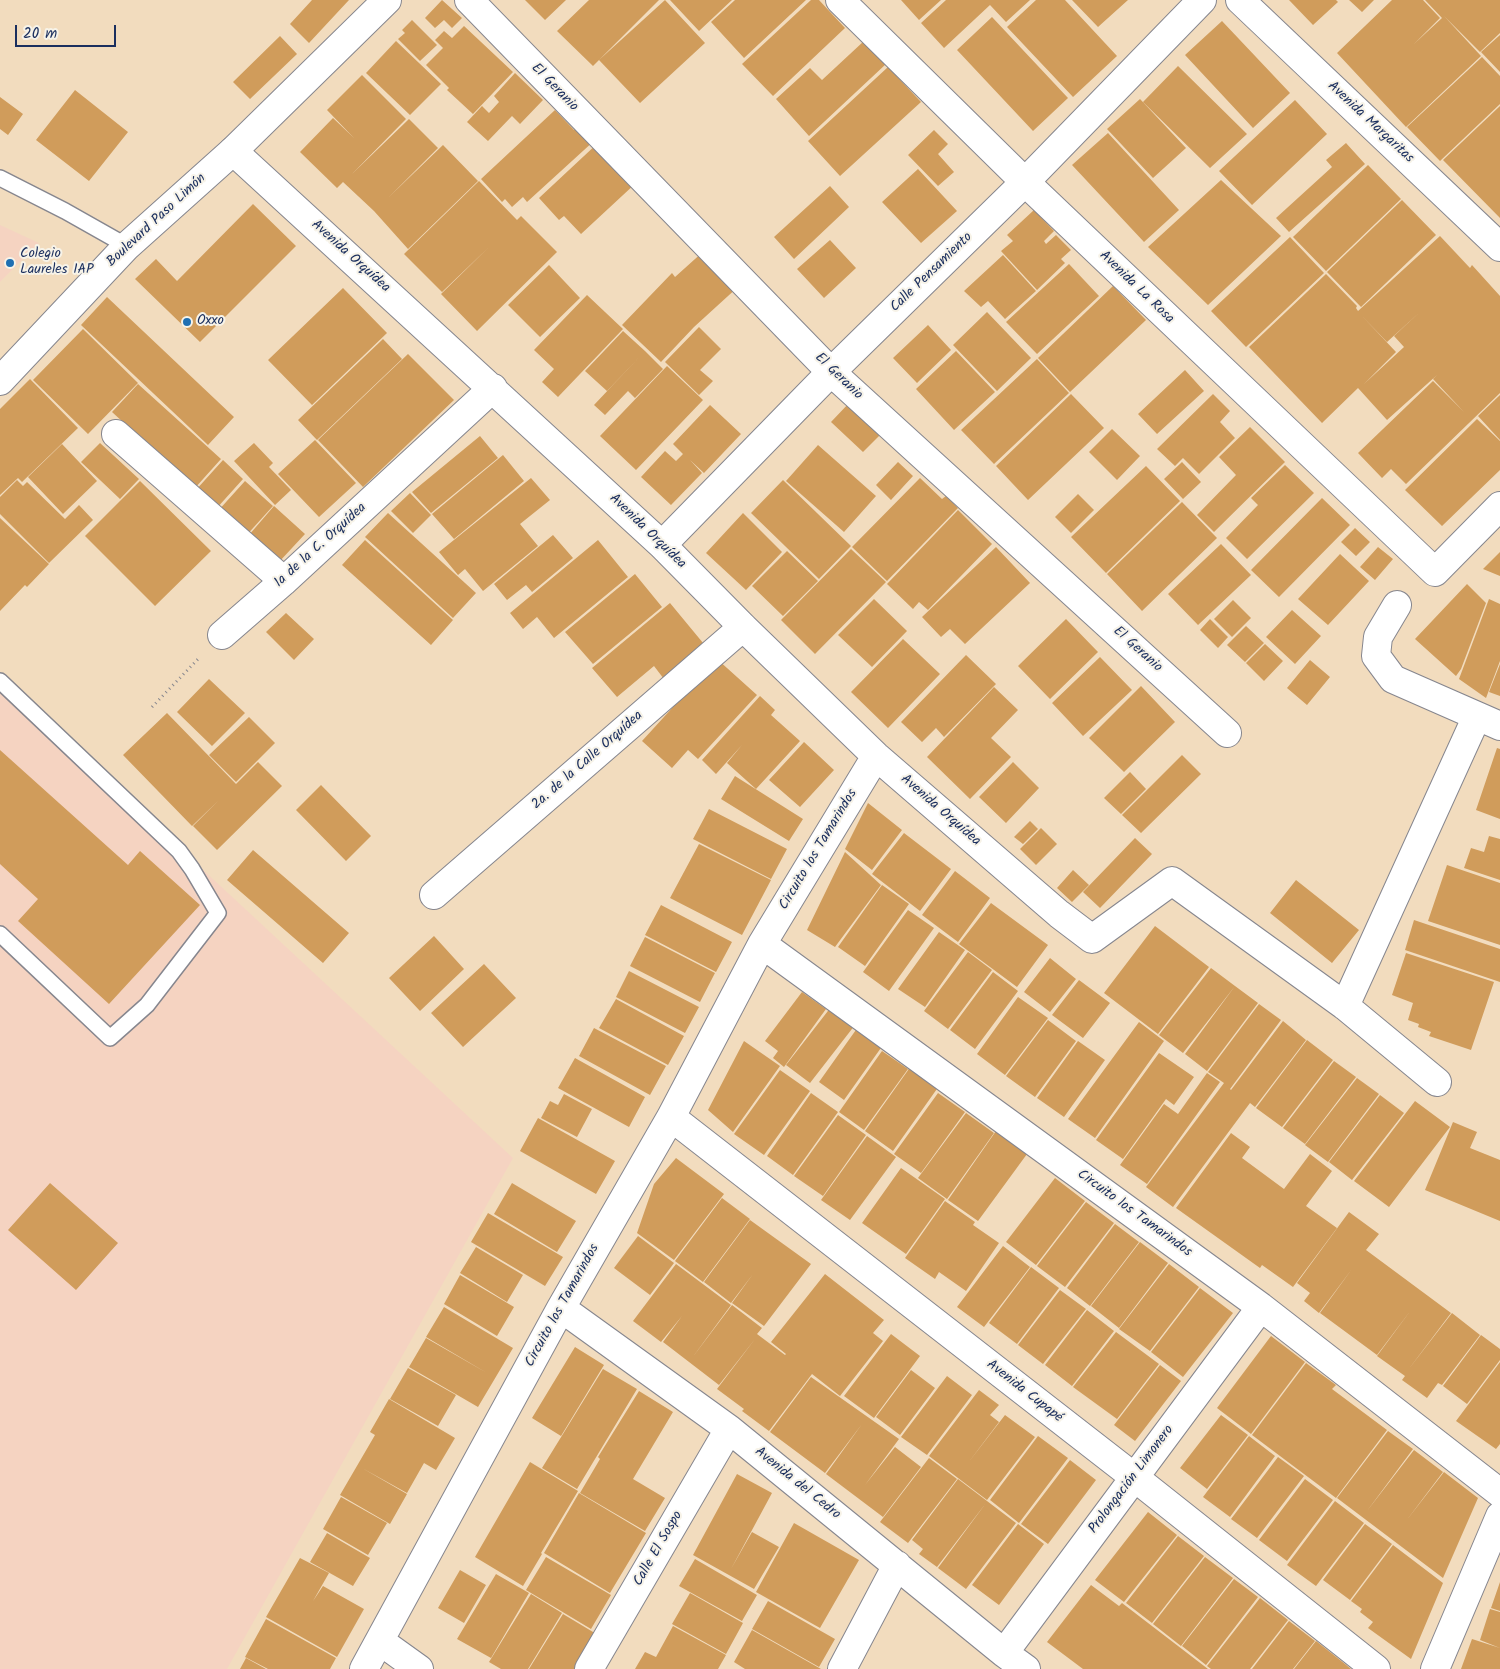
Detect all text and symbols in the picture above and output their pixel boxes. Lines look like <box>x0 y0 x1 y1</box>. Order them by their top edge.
scale bar <box>18 15 119 47</box>
text: 20 m <box>23 22 57 46</box>
street label: El Geranio <box>527 60 581 116</box>
street label: Avenida Margaritas <box>1323 79 1417 167</box>
street label: Boulevard Paso Limón <box>104 171 210 271</box>
street label: Avenida Orquídea <box>307 217 393 297</box>
street label: Calle Pensamiento <box>887 230 977 316</box>
place label: Colegio Laureles IAP <box>20 247 94 280</box>
street label: Avenida La Rosa <box>1095 248 1177 328</box>
marker: Colegio Laureles IAP <box>4 257 16 269</box>
place label: Oxxo <box>197 314 224 330</box>
marker: Oxxo <box>181 316 193 328</box>
street label: El Geranio <box>810 350 866 404</box>
street label: Avenida Orquídea <box>605 491 689 573</box>
street label: 1a de la C. Orquídea <box>271 500 371 592</box>
street label: El Geranio <box>1109 624 1165 676</box>
street label: 2a. de la Calle Orquídea <box>529 708 647 814</box>
street label: Avenida Orquídea <box>897 772 983 850</box>
street label: Circuito los Tamarindos <box>776 787 862 913</box>
street label: Circuito los Tamarindos <box>1073 1167 1195 1261</box>
street label: Circuito los Tamarindos <box>522 1242 604 1370</box>
street label: Avenida Cupapé <box>983 1357 1065 1427</box>
street label: Prolongación Limonero <box>1086 1423 1178 1537</box>
street label: Avenida del Cedro <box>751 1444 843 1524</box>
street label: Calle El Sospo <box>631 1509 687 1589</box>

